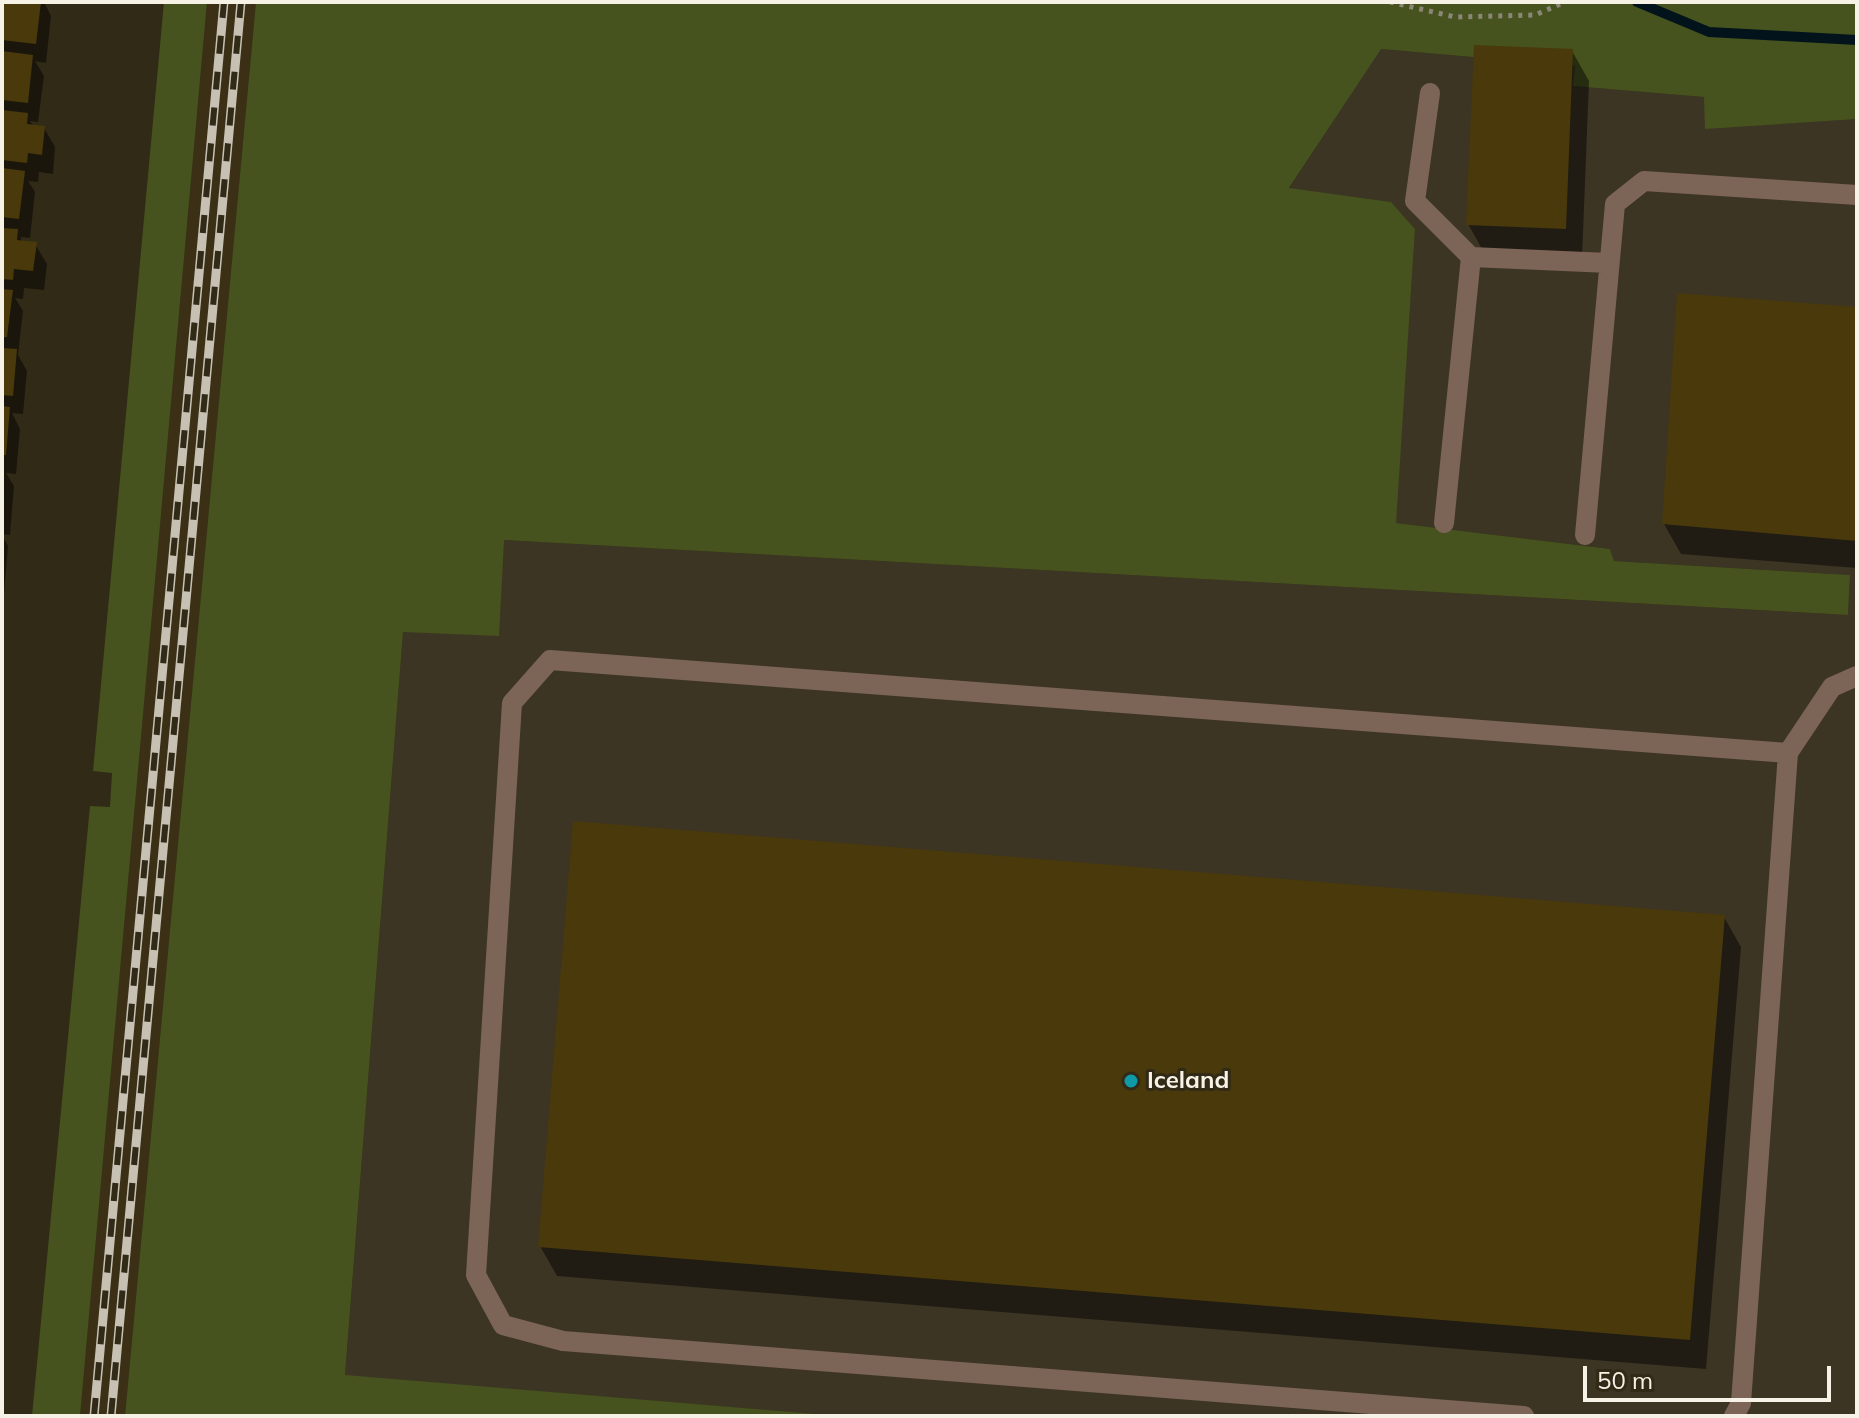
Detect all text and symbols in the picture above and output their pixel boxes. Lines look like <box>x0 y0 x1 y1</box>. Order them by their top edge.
place label: Iceland <box>1147 1067 1229 1095</box>
marker: Iceland <box>1122 1072 1140 1090</box>
scale bar <box>1587 1350 1835 1400</box>
text: 50 m <box>1597 1365 1653 1395</box>

